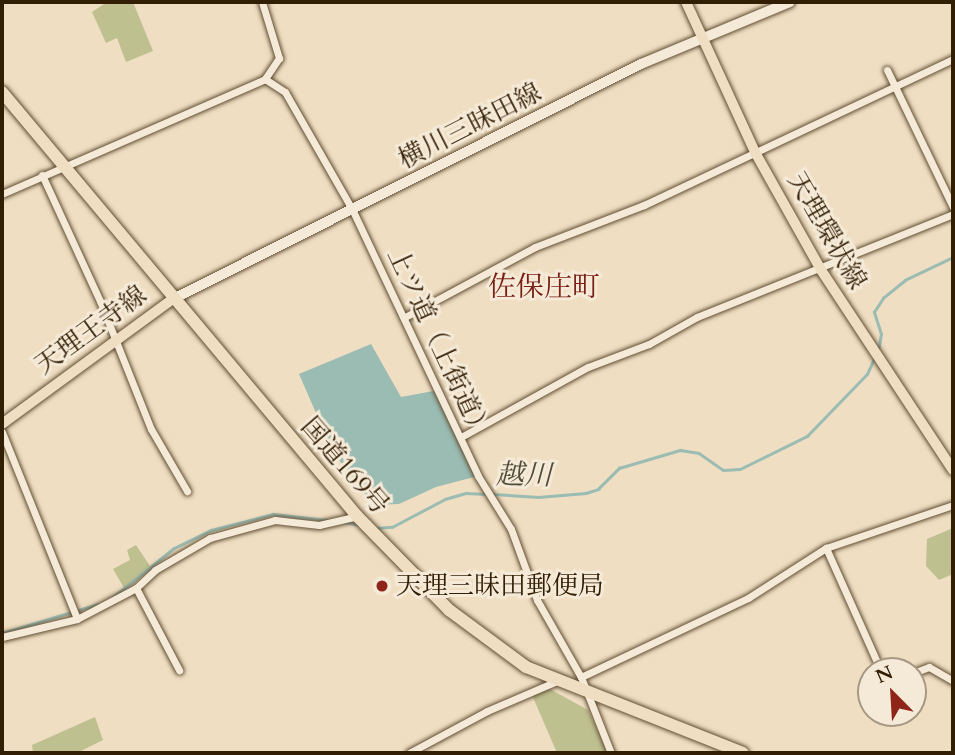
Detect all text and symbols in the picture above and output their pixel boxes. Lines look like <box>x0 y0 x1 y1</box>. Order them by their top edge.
street label: 横川三昧田線 <box>393 77 547 175</box>
street label: 天理環状線 <box>781 167 873 295</box>
street label: 上ツ道（上街道） <box>381 243 497 445</box>
district label: 佐保庄町 <box>488 270 600 304</box>
street label: 天理王寺線 <box>29 279 153 381</box>
street label: 国道169号 <box>295 411 395 521</box>
water label: 越川 <box>496 458 552 492</box>
place label: 天理三昧田郵便局 <box>396 570 604 602</box>
marker: 天理三昧田郵便局 <box>374 578 390 594</box>
north arrow <box>857 657 927 727</box>
text: N <box>871 659 897 690</box>

